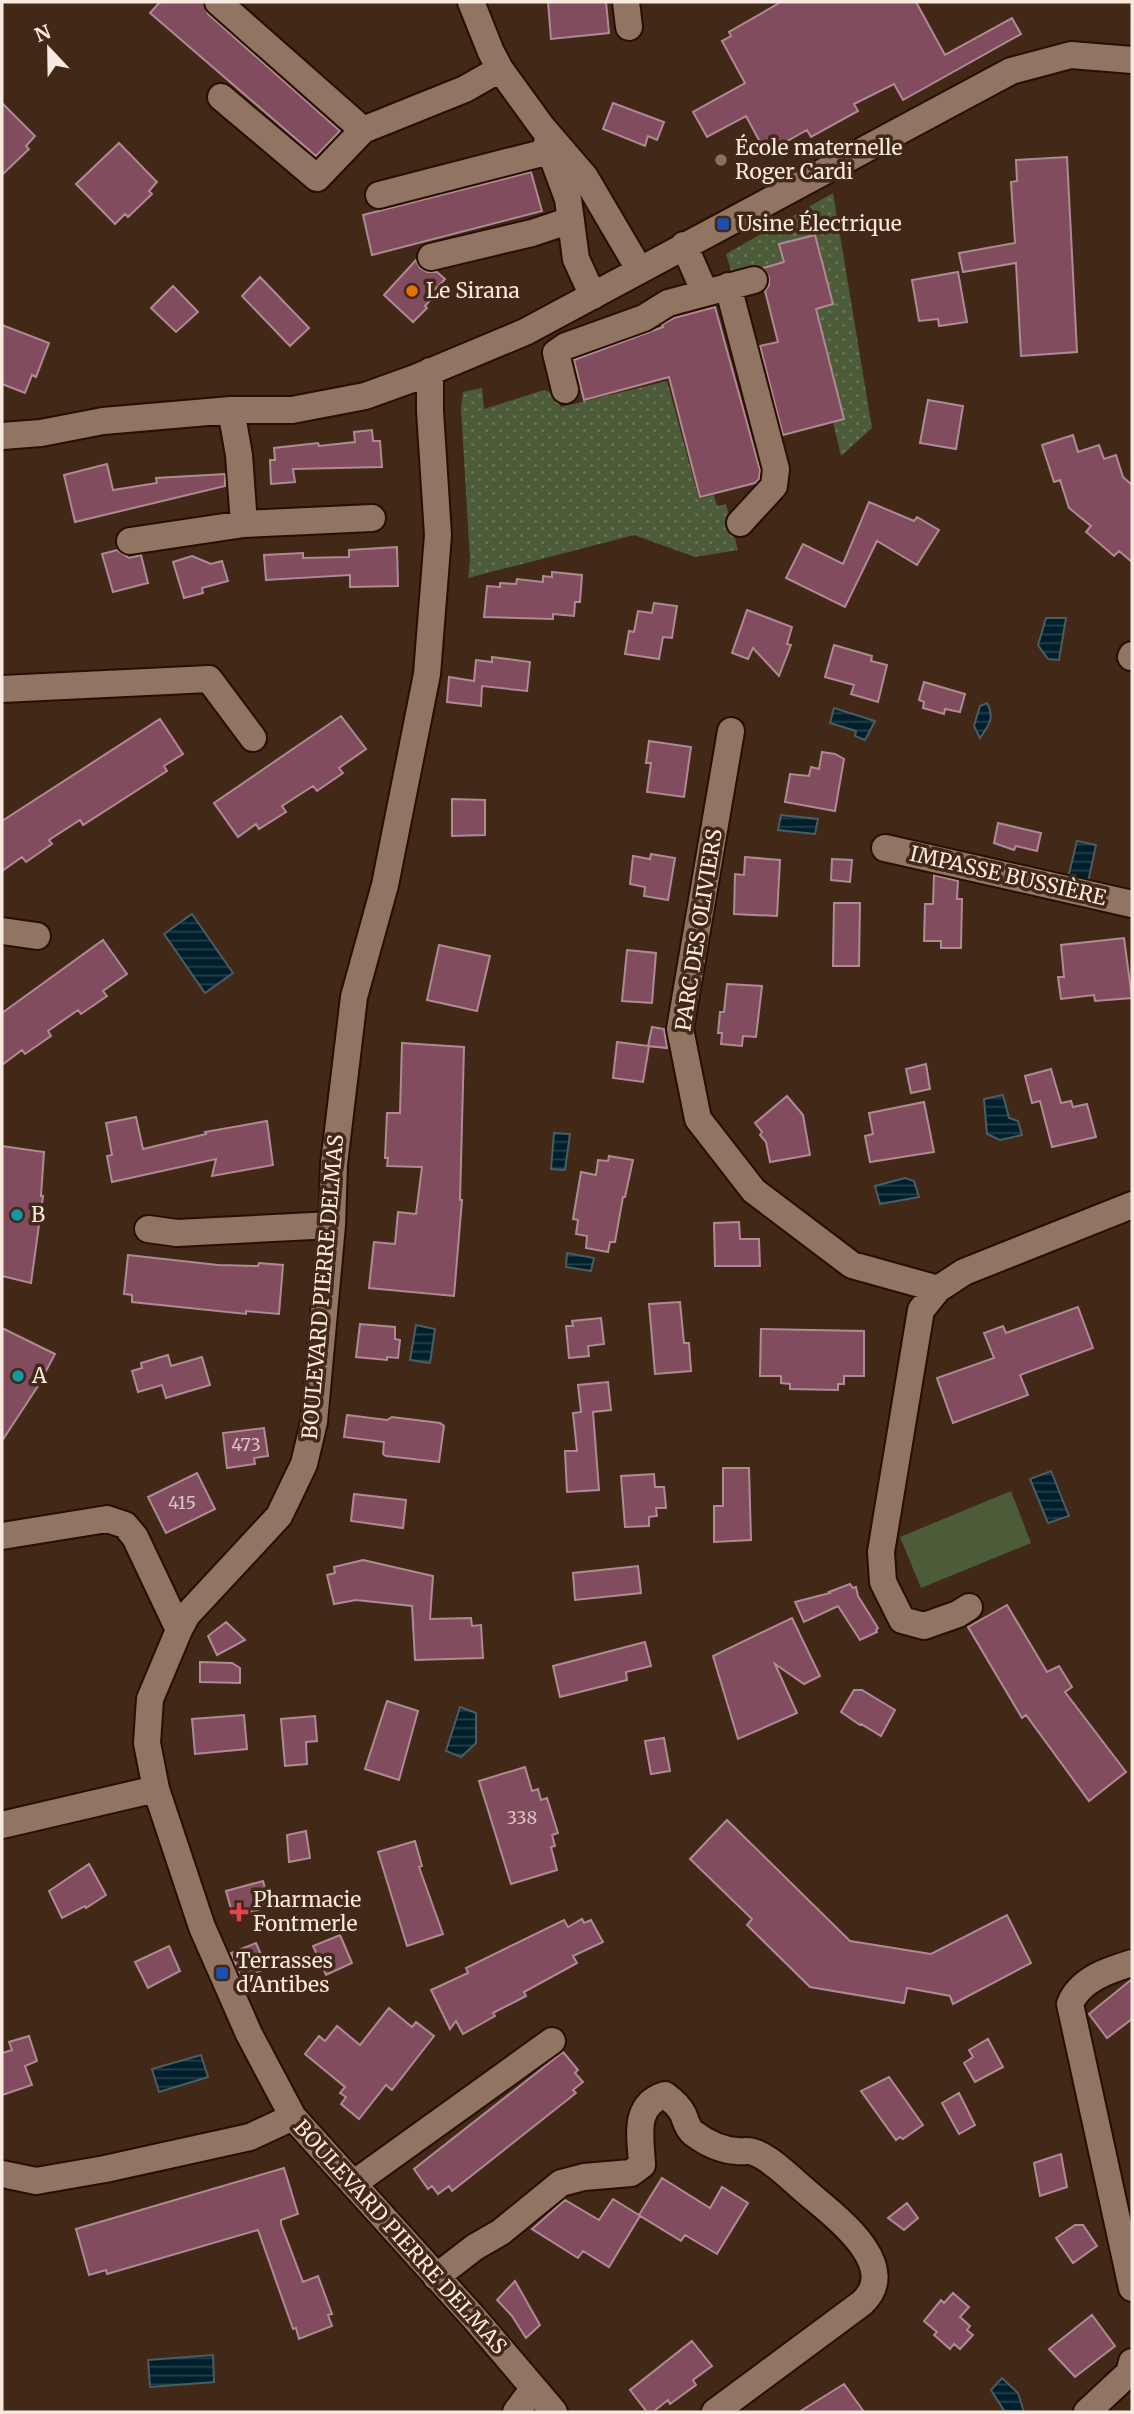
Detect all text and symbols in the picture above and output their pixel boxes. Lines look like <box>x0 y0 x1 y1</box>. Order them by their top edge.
north arrow <box>14 14 84 84</box>
text: N <box>31 19 54 47</box>
place label: École maternelle Roger Cardi <box>735 133 902 185</box>
marker: École maternelle Roger Cardi <box>713 152 729 168</box>
place label: Usine Électrique <box>737 209 902 237</box>
marker: Usine Électrique <box>715 216 731 232</box>
place label: Le Sirana <box>426 277 520 304</box>
marker: Le Sirana <box>404 283 420 299</box>
street label: PARC DES OLIVIERS <box>669 827 728 1033</box>
street label: IMPASSE BUSSIÈRE <box>907 839 1110 911</box>
street label: BOULEVARD PIERRE DELMAS <box>296 1133 349 1441</box>
place label: B <box>31 1201 45 1228</box>
marker: B <box>9 1207 25 1223</box>
place label: A <box>31 1362 47 1389</box>
marker: A <box>10 1368 26 1384</box>
house number: 473 <box>231 1433 261 1456</box>
house number: 415 <box>168 1491 196 1514</box>
house number: 338 <box>507 1806 537 1829</box>
place label: Pharmacie Fontmerle <box>253 1886 361 1937</box>
marker: Pharmacie Fontmerle <box>231 1904 247 1920</box>
place label: Terrasses d'Antibes <box>236 1947 333 1998</box>
marker: Terrasses d'Antibes <box>214 1965 230 1981</box>
street label: BOULEVARD PIERRE DELMAS <box>288 2114 513 2359</box>

